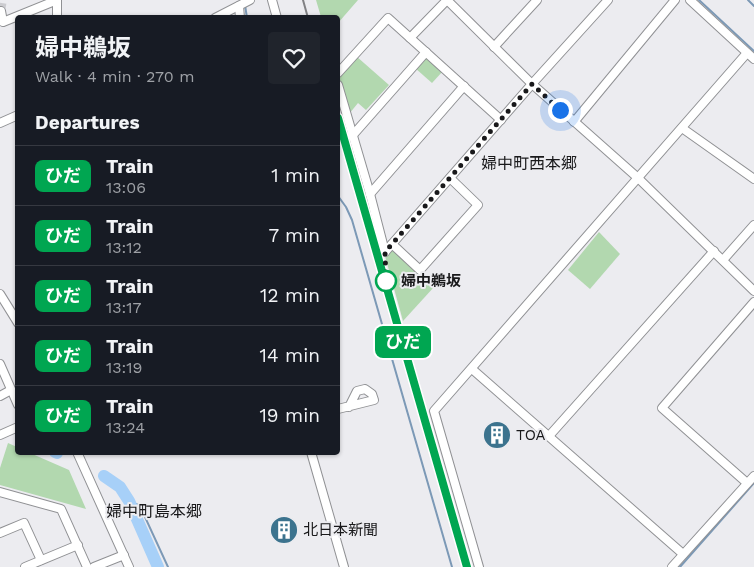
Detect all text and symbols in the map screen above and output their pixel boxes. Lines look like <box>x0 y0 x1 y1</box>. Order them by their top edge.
button: heart <box>268 32 320 84</box>
text: 婦中鵜坂 <box>35 34 131 62</box>
text: Walk · 4 min · 270 m <box>35 67 194 86</box>
your location <box>548 98 573 123</box>
text: Departures <box>35 111 140 134</box>
district label: 婦中町西本郷 <box>481 154 577 173</box>
text: Train <box>106 155 154 178</box>
text: 1 min <box>271 164 320 187</box>
text: ひだ <box>45 165 81 186</box>
text: 13:06 <box>106 178 146 197</box>
text: Train <box>106 215 154 238</box>
text: 7 min <box>269 224 320 247</box>
text: ひだ <box>45 225 81 246</box>
text: 13:12 <box>106 238 142 257</box>
marker: 婦中鵜坂 <box>375 270 397 292</box>
place label: 婦中鵜坂 <box>401 272 461 290</box>
text: Train <box>106 275 154 298</box>
text: 12 min <box>260 284 320 307</box>
text: ひだ <box>45 285 81 306</box>
text: 13:17 <box>106 298 142 317</box>
line badge: ひだ <box>380 326 426 358</box>
text: ひだ <box>385 331 421 352</box>
text: Train <box>106 335 154 358</box>
text: 14 min <box>260 344 320 367</box>
text: ひだ <box>45 345 81 366</box>
text: 13:19 <box>106 358 142 377</box>
text: Train <box>106 395 154 418</box>
text: 19 min <box>259 404 320 427</box>
text: ひだ <box>45 405 81 426</box>
text: 13:24 <box>106 418 145 437</box>
building icon: TOA <box>482 420 512 450</box>
place label: TOA <box>516 426 546 444</box>
district label: 婦中町島本郷 <box>106 502 202 521</box>
building icon: 北日本新聞 <box>269 515 299 545</box>
place label: 北日本新聞 <box>303 521 378 539</box>

